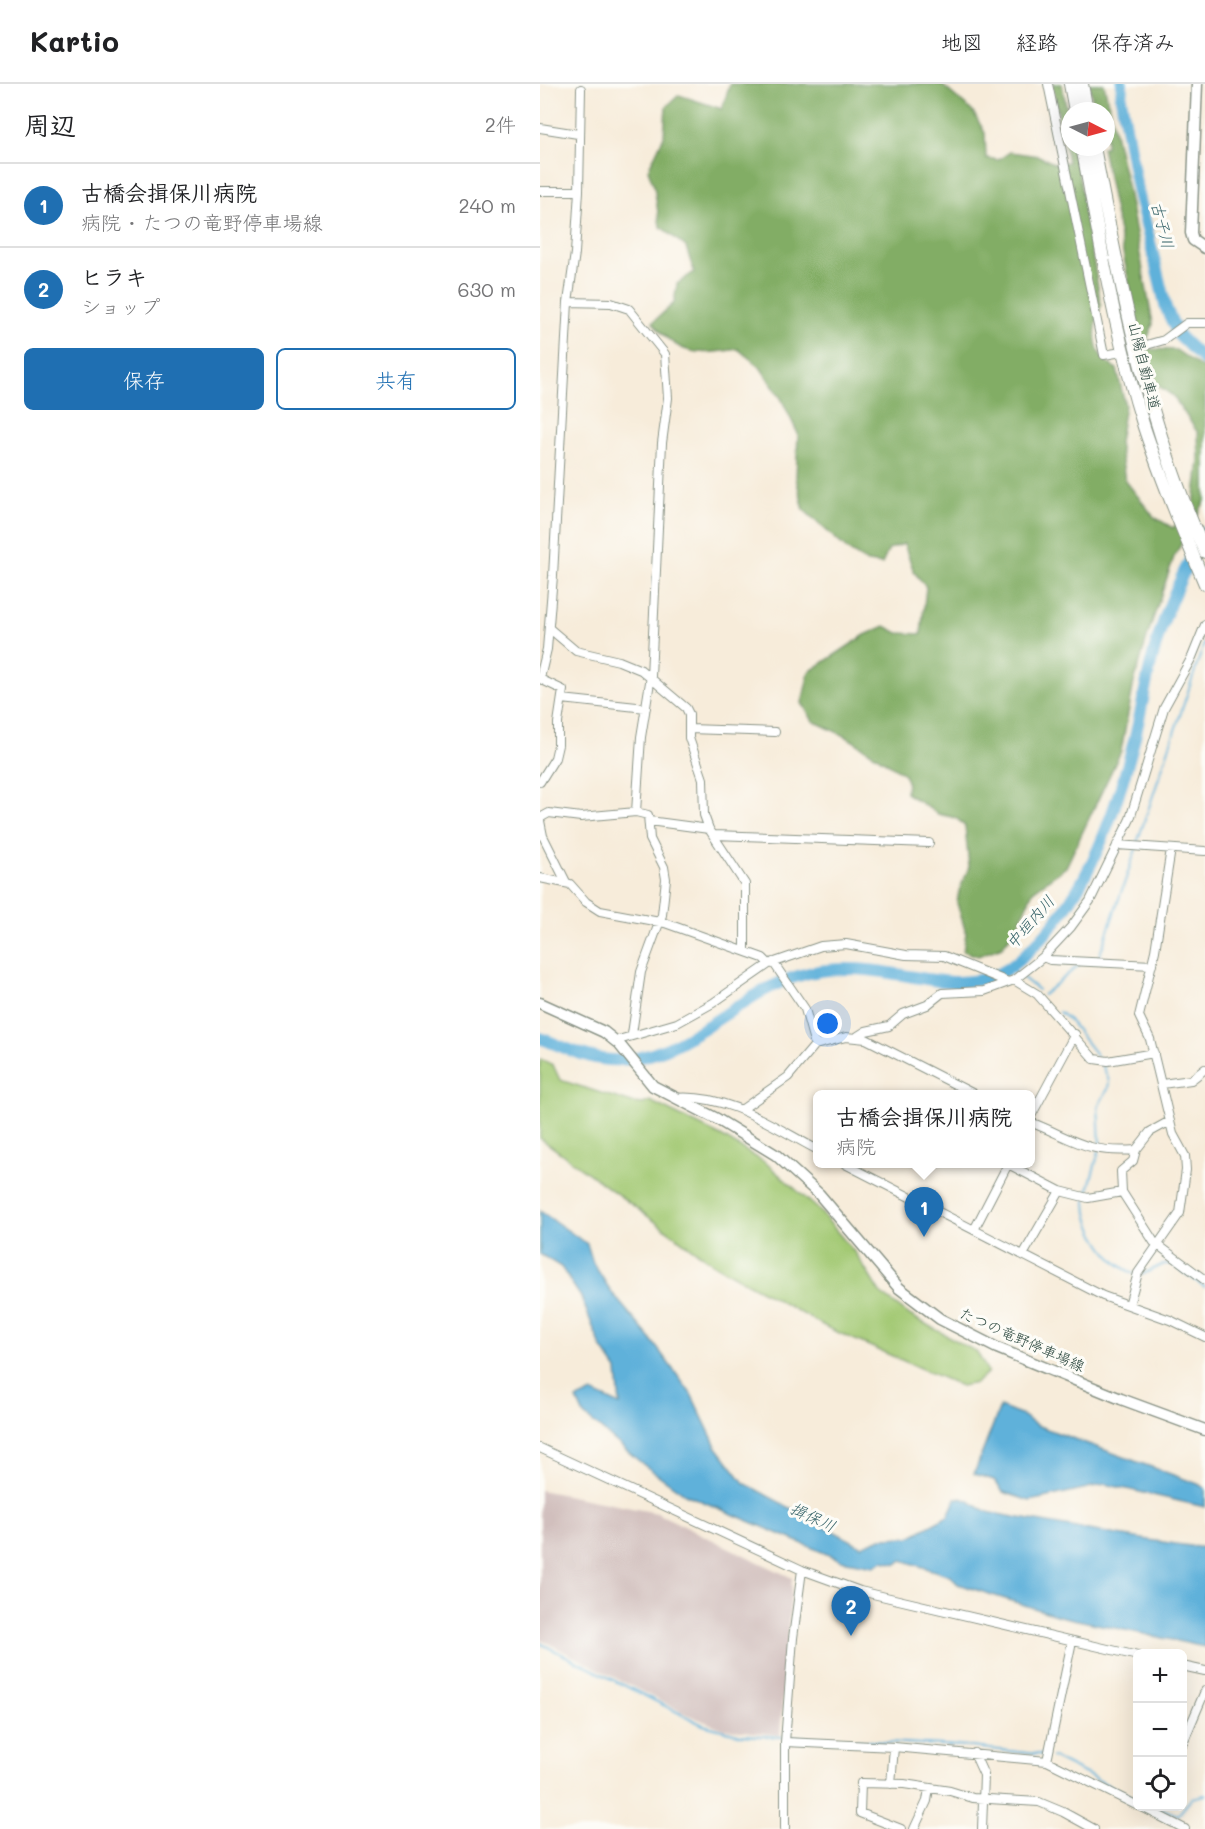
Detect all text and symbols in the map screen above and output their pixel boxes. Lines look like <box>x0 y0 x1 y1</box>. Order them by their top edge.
text: Kartio <box>30 23 119 59</box>
text: 地図 <box>941 28 983 55</box>
text: 経路 <box>1016 28 1058 55</box>
text: 保存済み <box>1091 28 1175 55</box>
north arrow <box>1061 102 1115 156</box>
text: 周辺 <box>24 108 76 142</box>
text: 2件 <box>485 111 516 137</box>
text: 古橋会揖保川病院 <box>81 178 257 207</box>
text: 1 <box>39 192 48 218</box>
text: 240 m <box>458 192 516 218</box>
water label: 古子川 <box>1147 199 1179 251</box>
text: 病院 · たつの竜野停車場線 <box>81 209 323 235</box>
text: ヒラキ <box>81 262 147 291</box>
text: 2 <box>38 276 49 302</box>
text: 630 m <box>458 276 516 302</box>
text: ショップ <box>81 293 160 319</box>
street label: 山陽自動車道 <box>1124 320 1166 412</box>
button: 保存 <box>24 348 264 410</box>
button: 共有 <box>276 348 516 410</box>
water label: 中垣内川 <box>1001 891 1059 953</box>
your location <box>813 1009 842 1038</box>
popup <box>813 1090 1035 1168</box>
text: 古橋会揖保川病院 <box>836 1102 1012 1131</box>
text: 病院 <box>836 1133 876 1159</box>
pin: 1 <box>904 1188 944 1237</box>
street label: たつの竜野停車場線 <box>957 1302 1088 1376</box>
water label: 揖保川 <box>787 1497 839 1536</box>
pin: 2 <box>832 1586 870 1636</box>
map controls <box>1133 1649 1187 1811</box>
button: + <box>1133 1649 1187 1703</box>
button: − <box>1133 1703 1187 1757</box>
button: locate <box>1133 1757 1187 1811</box>

